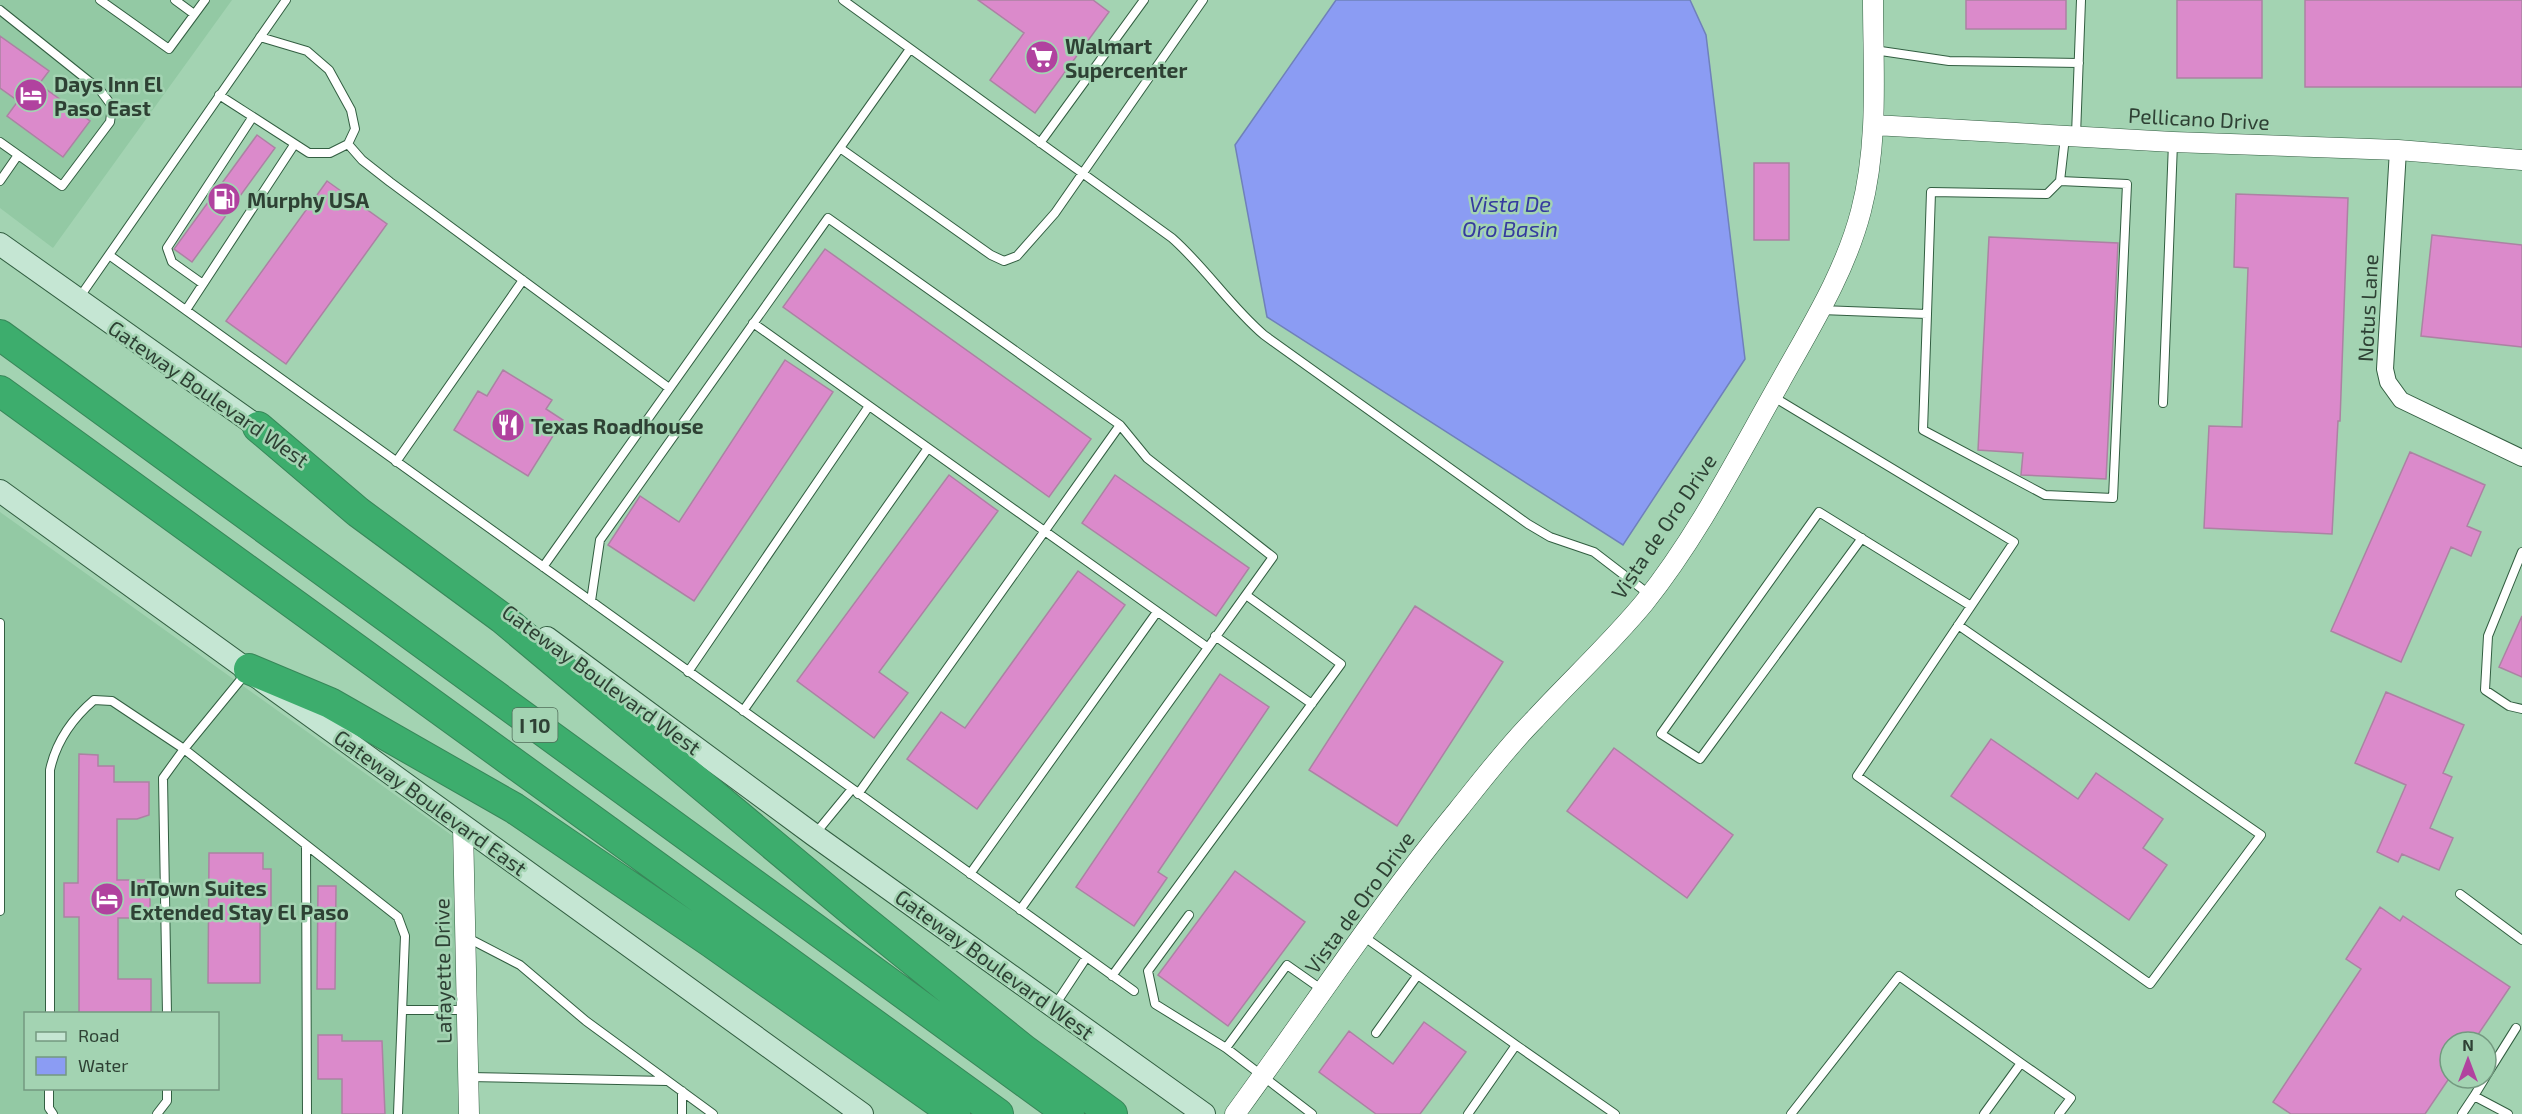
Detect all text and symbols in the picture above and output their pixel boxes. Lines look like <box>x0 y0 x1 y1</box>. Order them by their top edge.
place label: Walmart Supercenter <box>1065 33 1187 82</box>
supermarket icon: Walmart Supercenter <box>1024 39 1060 75</box>
place label: Days Inn El Paso East <box>54 71 163 120</box>
hotel icon: Days Inn El Paso East <box>13 77 49 113</box>
street label: Pellicano Drive <box>2128 102 2270 134</box>
fuel station icon: Murphy USA <box>206 181 242 217</box>
place label: Murphy USA <box>247 187 370 213</box>
water label: Vista De Oro Basin <box>1462 190 1558 241</box>
street label: Notus Lane <box>2352 253 2382 363</box>
street label: Gateway Boulevard West <box>104 314 314 472</box>
restaurant icon: Texas Roadhouse <box>490 407 526 443</box>
place label: Texas Roadhouse <box>531 413 704 438</box>
street label: Vista de Oro Drive <box>1605 449 1721 603</box>
street label: Gateway Boulevard West <box>498 599 706 759</box>
road number: I 10 <box>512 708 558 742</box>
street label: Gateway Boulevard East <box>330 724 532 880</box>
street label: Vista de Oro Drive <box>1299 826 1419 978</box>
place label: InTown Suites Extended Stay El Paso <box>130 875 349 925</box>
hotel icon: InTown Suites Extended Stay El Paso <box>89 881 125 917</box>
street label: Gateway Boulevard West <box>891 884 1099 1044</box>
street label: Lafayette Drive <box>428 898 456 1044</box>
legend <box>24 1012 219 1090</box>
text: Road <box>78 1024 119 1046</box>
north arrow <box>2438 1030 2498 1090</box>
text: N <box>2462 1035 2474 1054</box>
text: Water <box>78 1054 128 1076</box>

